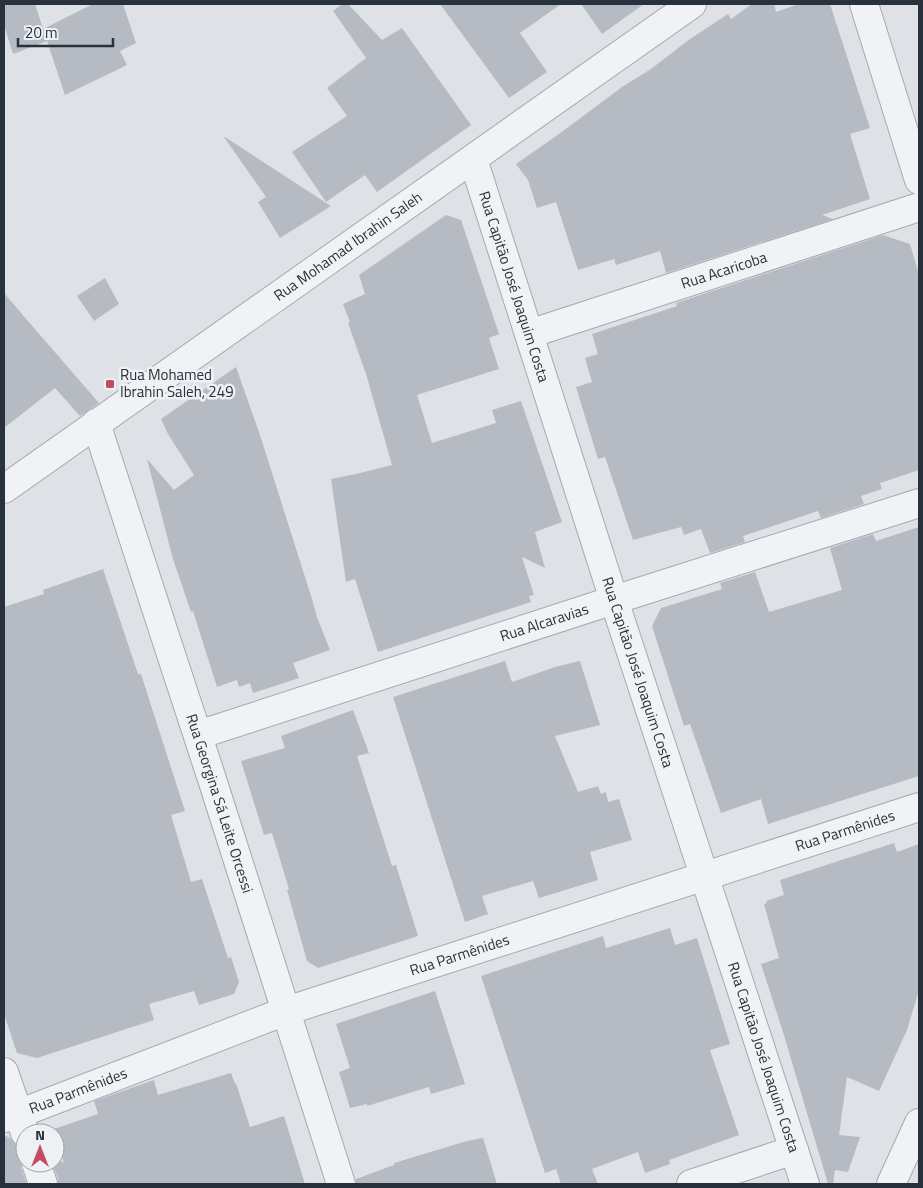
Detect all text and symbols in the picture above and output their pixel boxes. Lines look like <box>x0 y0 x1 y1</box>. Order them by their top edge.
scale bar <box>18 15 112 47</box>
text: 20 m <box>25 21 58 44</box>
street label: Rua Mohamad Ibrahin Saleh <box>269 186 427 306</box>
street label: Rua Capitão José Joaquim Costa <box>473 188 556 385</box>
street label: Rua Acaricoba <box>678 245 770 295</box>
place label: Rua Mohamed Ibrahin Saleh, 249 <box>120 363 234 403</box>
marker: Rua Mohamed Ibrahin Saleh, 249 <box>104 378 116 390</box>
street label: Rua Capitão José Joaquim Costa <box>596 574 680 771</box>
street label: Rua Alcaravias <box>497 597 591 647</box>
street label: Rua Georgina Sá Leite Orcessi <box>180 711 260 896</box>
street label: Rua Parmênides <box>792 804 898 857</box>
street label: Rua Parmênides <box>407 928 512 981</box>
street label: Rua Capitão José Joaquim Costa <box>722 959 806 1156</box>
street label: Rua Parmênides <box>26 1061 130 1120</box>
north arrow <box>15 1123 65 1173</box>
text: N <box>35 1124 45 1145</box>

